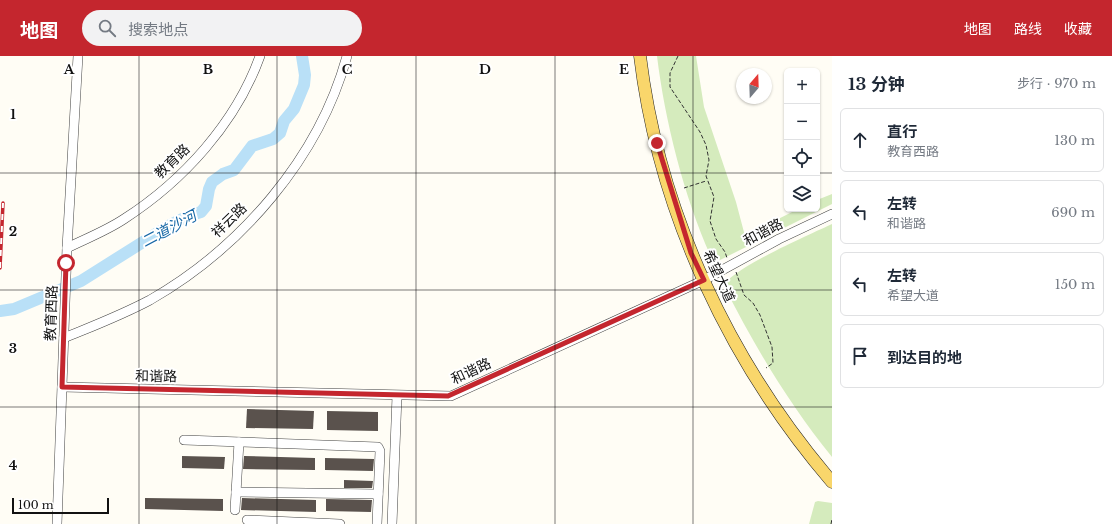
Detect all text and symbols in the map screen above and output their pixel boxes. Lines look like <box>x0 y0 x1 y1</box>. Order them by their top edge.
search box <box>82 10 362 46</box>
icon: search <box>96 17 118 39</box>
text: 地图 <box>20 19 58 42</box>
text: 搜索地点 <box>128 20 188 39</box>
text: 地图 <box>964 20 992 38</box>
text: 路线 <box>1014 20 1042 38</box>
text: 收藏 <box>1064 20 1092 38</box>
text: A <box>63 61 75 78</box>
text: B <box>203 61 213 78</box>
text: C <box>342 61 353 78</box>
text: D <box>479 61 491 78</box>
text: E <box>619 61 629 78</box>
north arrow <box>736 68 772 104</box>
map controls <box>784 68 820 212</box>
button: + <box>784 68 820 104</box>
text: 13 分钟 <box>848 74 905 95</box>
text: 步行 · 970 m <box>1017 75 1096 92</box>
button: − <box>784 104 820 140</box>
text: 1 <box>10 106 16 123</box>
text: 直行 <box>887 122 917 141</box>
icon: ahead <box>849 129 871 151</box>
text: 130 m <box>1054 132 1095 149</box>
route end <box>648 134 666 152</box>
street label: 教育路 <box>151 140 193 182</box>
button: locate <box>784 140 820 176</box>
text: 教育西路 <box>887 143 939 160</box>
button: layers <box>784 176 820 212</box>
text: 左转 <box>887 194 917 213</box>
street label: 祥云路 <box>208 199 250 241</box>
icon: left <box>849 201 871 223</box>
text: 690 m <box>1051 204 1095 221</box>
water label: 二道沙河 <box>138 205 202 251</box>
street label: 和谐路 <box>740 214 786 250</box>
text: 和谐路 <box>887 215 926 232</box>
text: 2 <box>9 223 17 240</box>
street label: 希望大道 <box>699 247 739 305</box>
route start <box>57 254 75 272</box>
text: 左转 <box>887 266 917 285</box>
icon: left <box>849 273 871 295</box>
text: 150 m <box>1055 276 1095 293</box>
street label: 教育西路 <box>41 285 61 341</box>
text: 希望大道 <box>887 287 939 304</box>
text: 3 <box>9 340 17 357</box>
icon: arrive <box>849 345 871 367</box>
text: 到达目的地 <box>887 348 962 367</box>
street label: 和谐路 <box>448 354 494 388</box>
street label: 和谐路 <box>135 367 177 385</box>
text: 4 <box>9 457 18 474</box>
scale bar <box>12 496 109 515</box>
text: 100 m <box>18 498 54 512</box>

